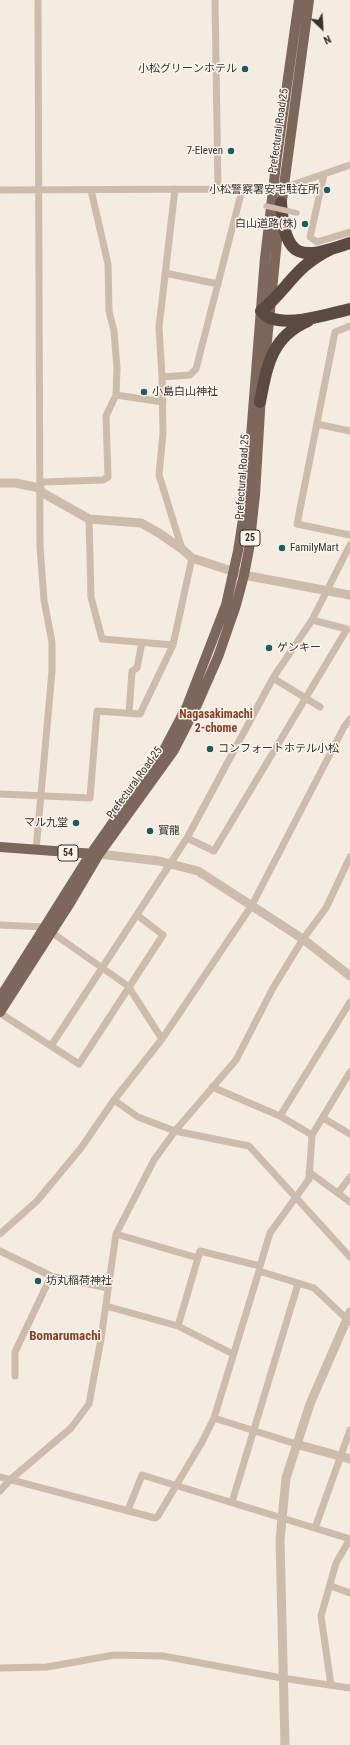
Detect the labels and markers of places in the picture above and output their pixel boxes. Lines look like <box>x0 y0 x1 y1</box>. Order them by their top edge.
place label: 小松グリーンホテル <box>138 62 237 76</box>
marker: 小松グリーンホテル <box>240 64 250 74</box>
place label: 7-Eleven <box>187 144 223 158</box>
marker: 7-Eleven <box>226 146 236 156</box>
place label: 小松警察署安宅駐在所 <box>209 183 319 197</box>
marker: 小松警察署安宅駐在所 <box>322 185 332 195</box>
place label: 白山道路(株) <box>235 217 297 231</box>
marker: 白山道路(株) <box>300 219 310 229</box>
place label: 小島白山神社 <box>152 385 218 399</box>
marker: 小島白山神社 <box>139 387 149 397</box>
place label: FamilyMart <box>290 541 339 555</box>
marker: FamilyMart <box>277 543 287 553</box>
place label: ゲンキー <box>277 641 321 655</box>
marker: ゲンキー <box>264 643 274 653</box>
place label: コンフォートホテル小松 <box>218 742 339 756</box>
marker: コンフォートホテル小松 <box>205 744 215 754</box>
place label: マル九堂 <box>24 816 68 830</box>
marker: マル九堂 <box>71 818 81 828</box>
place label: 寳龍 <box>158 824 180 838</box>
marker: 寳龍 <box>145 826 155 836</box>
place label: 坊丸稲荷神社 <box>46 1274 112 1288</box>
marker: 坊丸稲荷神社 <box>33 1276 43 1286</box>

